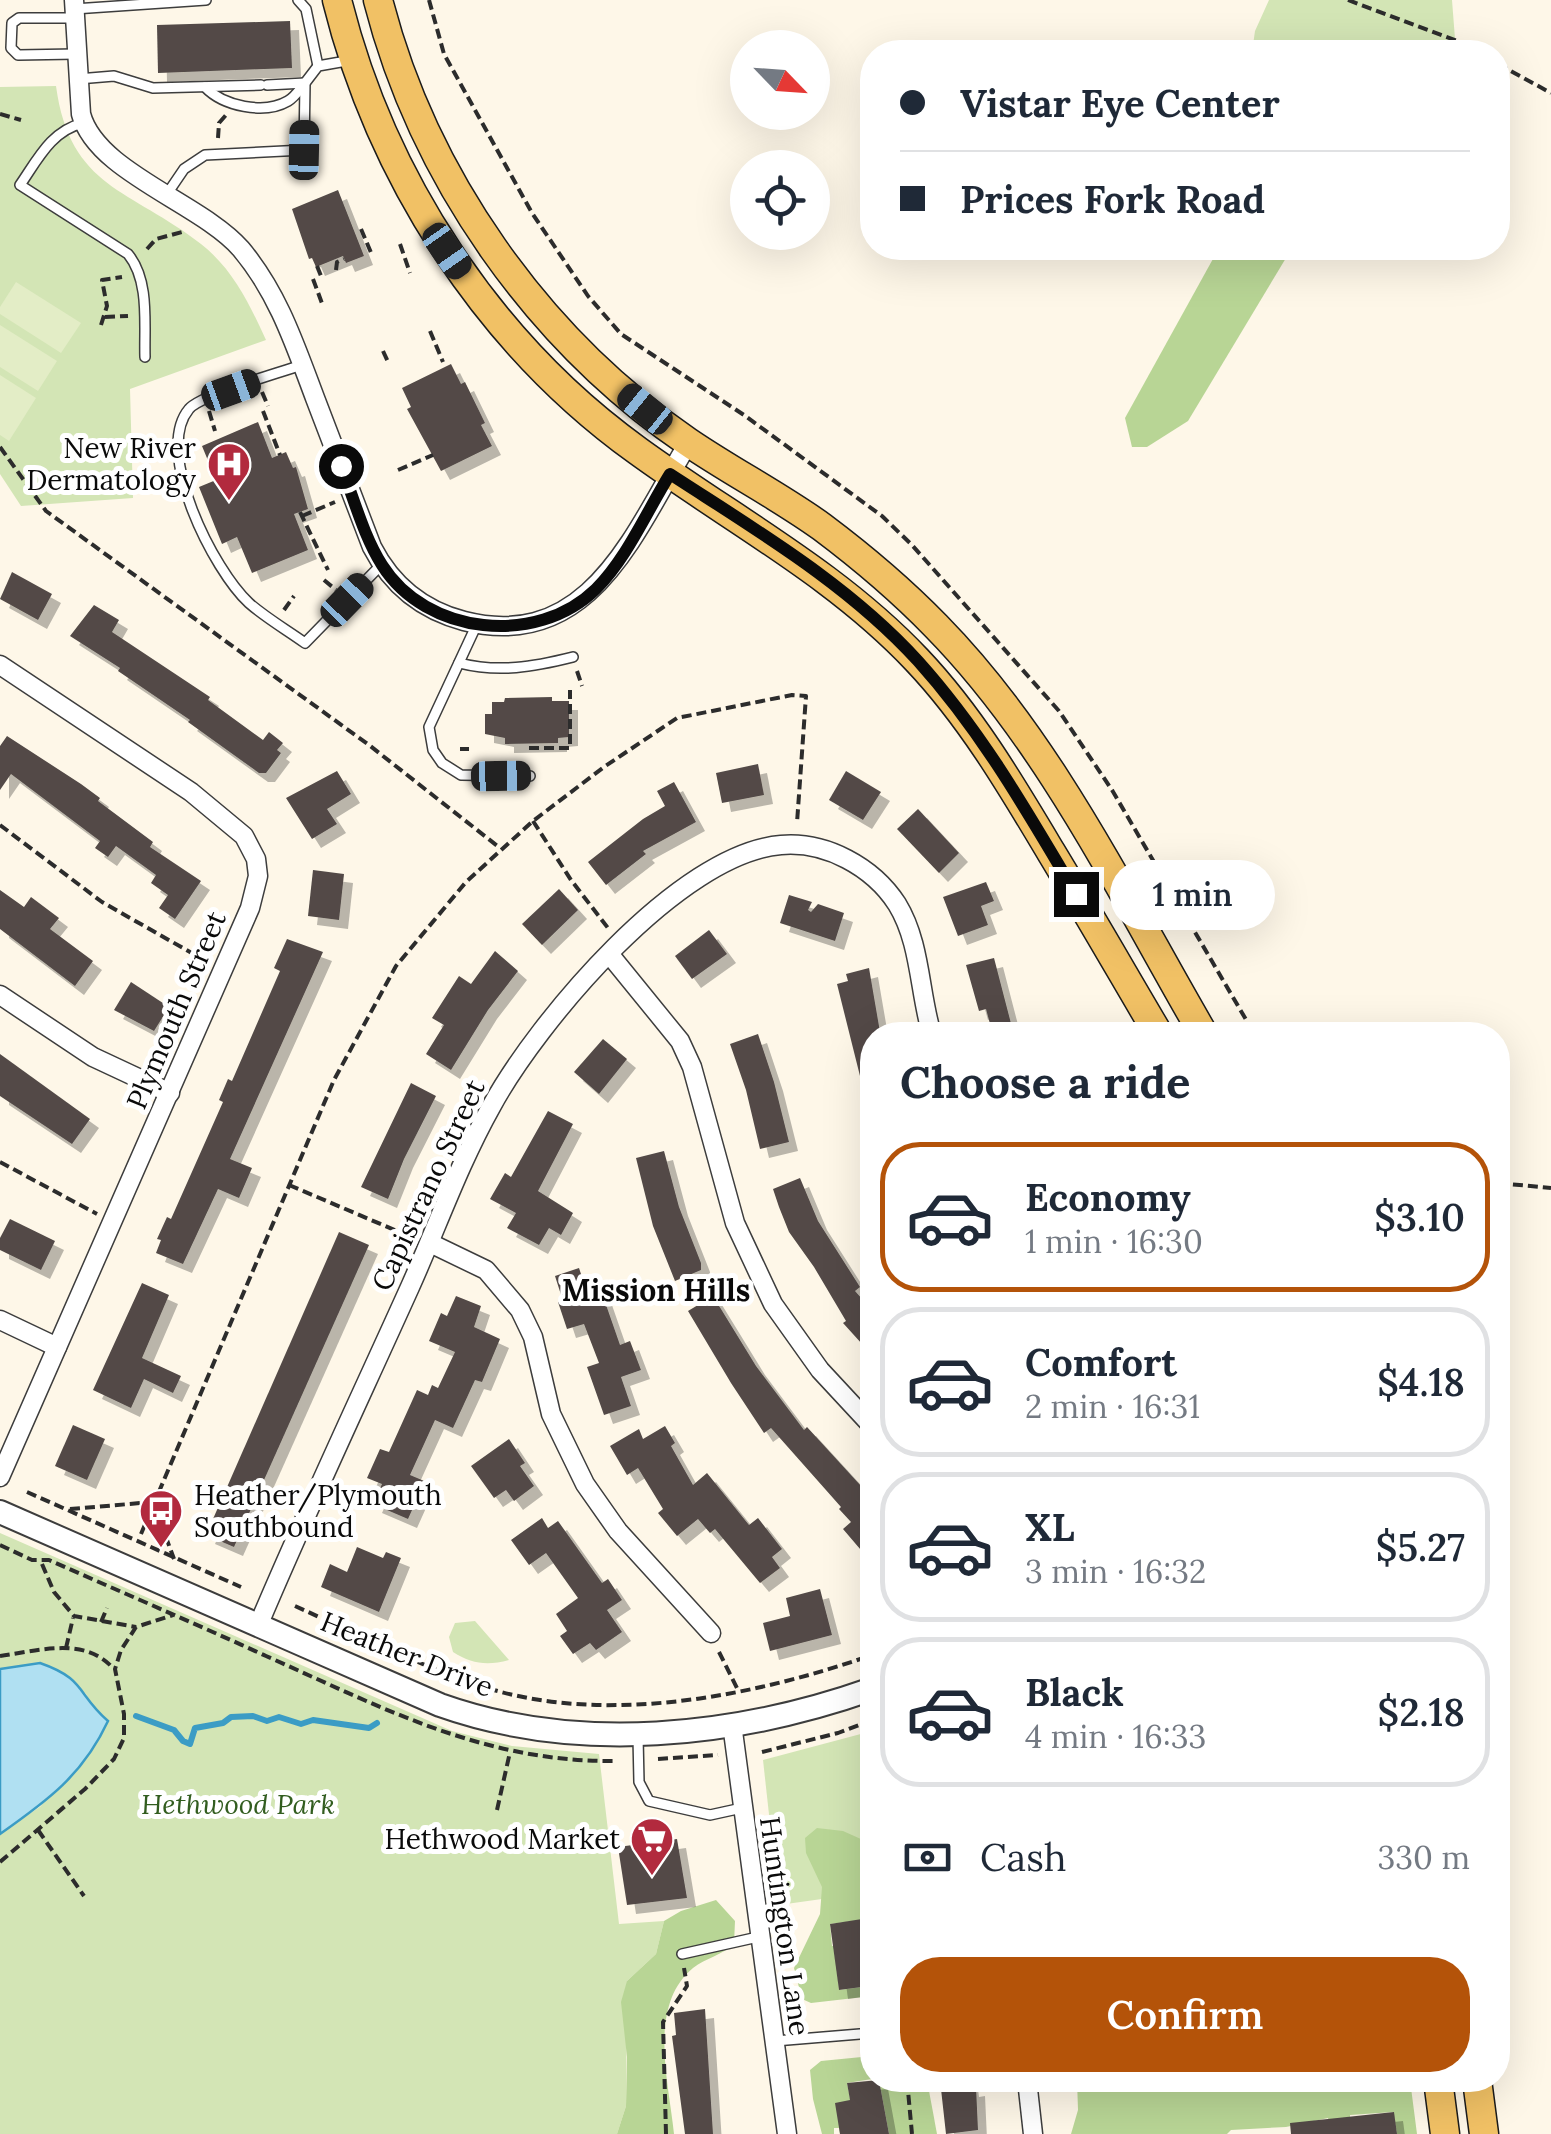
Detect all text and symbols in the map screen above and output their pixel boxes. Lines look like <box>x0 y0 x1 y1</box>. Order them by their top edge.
north arrow <box>730 30 830 130</box>
map controls <box>730 30 830 250</box>
text: Vistar Eye Center <box>960 79 1280 127</box>
car <box>288 120 320 180</box>
button: locate <box>730 150 830 250</box>
text: Prices Fork Road <box>960 175 1265 223</box>
car <box>418 218 476 284</box>
car <box>198 366 264 414</box>
car <box>612 378 678 440</box>
place label: New River Dermatology <box>27 430 196 498</box>
hospital icon: New River Dermatology <box>206 441 252 502</box>
route start <box>319 444 364 489</box>
car <box>315 568 379 632</box>
car <box>471 760 531 792</box>
callout: 1 min <box>1111 859 1276 929</box>
route end <box>1054 872 1099 917</box>
text: 1 min <box>1152 874 1233 915</box>
street label: Plymouth Street <box>118 905 234 1114</box>
text: Choose a ride <box>900 1053 1190 1110</box>
street label: Capistrano Street <box>363 1074 493 1296</box>
icon: car <box>905 1172 995 1262</box>
text: Economy <box>1025 1173 1191 1221</box>
text: $3.10 <box>1374 1193 1465 1241</box>
text: 1 min · 16:30 <box>1025 1221 1203 1262</box>
district label: Mission Hills <box>562 1271 750 1309</box>
icon: car <box>905 1337 995 1427</box>
text: Comfort <box>1025 1338 1177 1386</box>
text: $4.18 <box>1377 1358 1465 1406</box>
text: 2 min · 16:31 <box>1025 1386 1200 1427</box>
place label: Heather/Plymouth Southbound <box>194 1477 442 1545</box>
bus stop icon: Heather/Plymouth Southbound <box>138 1488 184 1549</box>
icon: car <box>905 1502 995 1592</box>
text: XL <box>1025 1503 1075 1551</box>
text: $5.27 <box>1376 1523 1465 1571</box>
text: 3 min · 16:32 <box>1025 1551 1206 1592</box>
street label: Heather Drive <box>315 1603 499 1705</box>
icon: car <box>905 1667 995 1757</box>
text: Black <box>1025 1668 1124 1716</box>
text: $2.18 <box>1378 1688 1465 1736</box>
text: 4 min · 16:33 <box>1025 1716 1206 1757</box>
park label: Hethwood Park <box>141 1786 335 1822</box>
street label: Huntington Lane <box>752 1814 818 2038</box>
supermarket icon: Hethwood Market <box>629 1816 675 1877</box>
place label: Hethwood Market <box>385 1821 620 1857</box>
icon: cash <box>900 1830 955 1885</box>
text: Cash <box>980 1833 1067 1881</box>
text: 330 m <box>1377 1837 1470 1878</box>
button: Confirm <box>900 1957 1470 2072</box>

